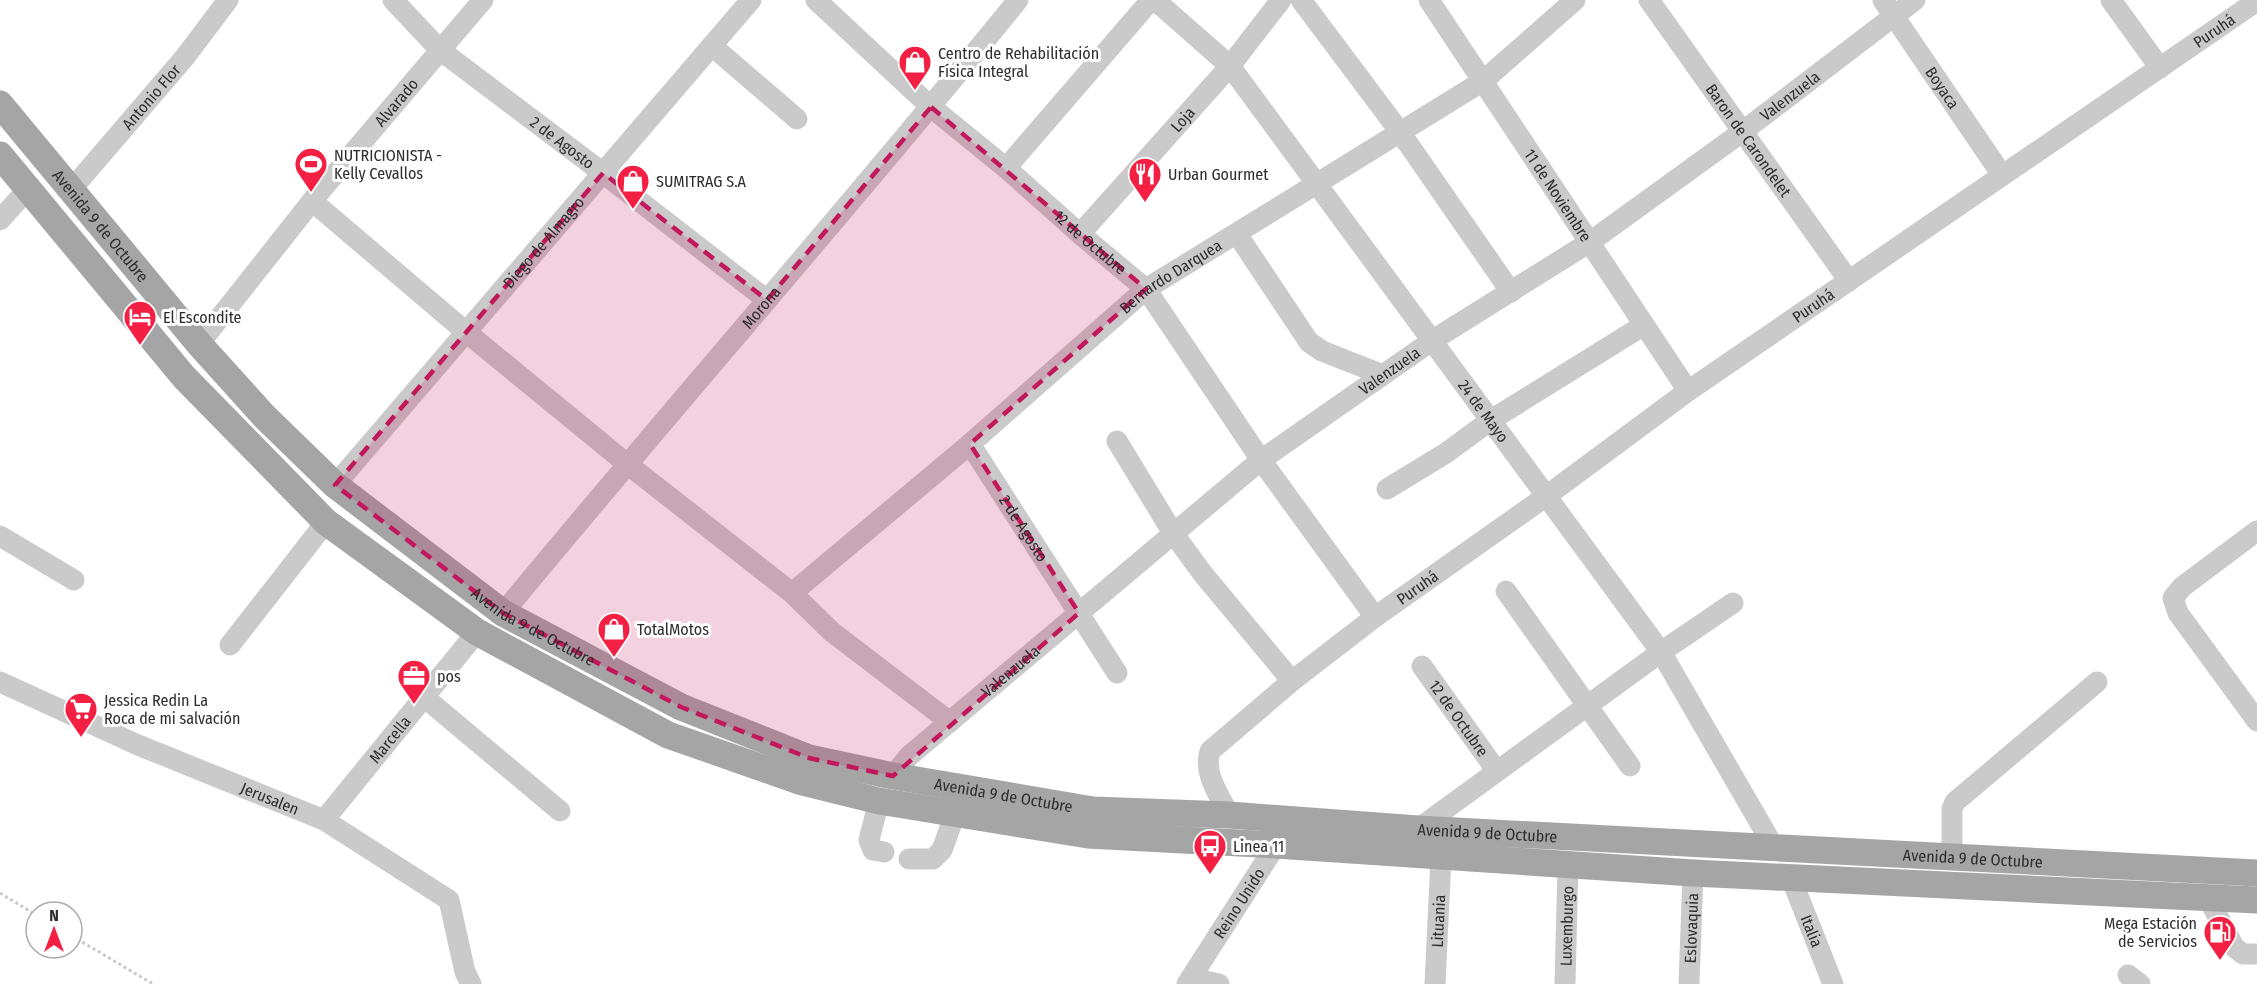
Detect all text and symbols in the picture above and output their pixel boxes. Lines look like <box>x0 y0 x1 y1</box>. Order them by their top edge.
street label: Puruhá <box>2190 10 2239 52</box>
shop icon: Centro de Rehabilitación Física Integral <box>897 44 933 91</box>
place label: Centro de Rehabilitación Física Integral <box>938 44 1099 81</box>
street label: Antonio Flor <box>118 60 185 133</box>
street label: Boyaca <box>1921 63 1963 113</box>
street label: Valenzuela <box>1756 67 1824 125</box>
street label: Alvarado <box>371 75 422 130</box>
street label: Baron de Carondelet <box>1702 80 1795 201</box>
street label: Loja <box>1167 103 1199 136</box>
street label: 2 de Agosto <box>526 112 598 173</box>
street label: 11 de Noviembre <box>1520 145 1595 245</box>
sports icon: NUTRICIONISTA - Kelly Cevallos <box>293 146 329 193</box>
place label: NUTRICIONISTA - Kelly Cevallos <box>334 146 442 183</box>
restaurant icon: Urban Gourmet <box>1127 156 1163 203</box>
shop icon: SUMITRAG S.A <box>615 163 651 210</box>
place label: Urban Gourmet <box>1168 165 1269 184</box>
street label: Avenida 9 de Octubre <box>48 166 153 286</box>
place label: SUMITRAG S.A <box>656 172 747 191</box>
street label: Diego de Almagro <box>499 193 588 292</box>
street label: 12 de Octubre <box>1050 206 1130 279</box>
street label: Bernardo Darquea <box>1116 236 1225 318</box>
street label: Morona <box>738 282 785 333</box>
street label: Puruhá <box>1789 285 1838 327</box>
hotel icon: El Escondite <box>122 299 158 346</box>
place label: El Escondite <box>163 308 242 327</box>
street label: Valenzuela <box>1355 343 1424 399</box>
street label: 24 de Mayo <box>1454 376 1513 446</box>
street label: 2 de Agosto <box>995 492 1052 565</box>
street label: Puruhá <box>1393 566 1442 609</box>
street label: Avenida 9 de Octubre <box>468 583 598 670</box>
shop icon: TotalMotos <box>596 611 632 658</box>
place label: TotalMotos <box>637 620 709 639</box>
street label: Valenzuela <box>978 641 1044 701</box>
office icon: pos <box>396 658 432 705</box>
place label: pos <box>437 667 461 686</box>
street label: 12 de Octubre <box>1425 676 1492 760</box>
supermarket icon: Jessica Redin La Roca de mi salvación <box>63 691 99 738</box>
place label: Jessica Redin La Roca de mi salvación <box>104 691 240 728</box>
street label: Marcella <box>365 712 415 767</box>
street label: Avenida 9 de Octubre <box>933 774 1074 816</box>
street label: Jerusalen <box>238 778 302 819</box>
street label: Avenida 9 de Octubre <box>1417 820 1558 846</box>
bus stop icon: Linea 11 <box>1192 828 1228 875</box>
place label: Linea 11 <box>1233 837 1284 856</box>
street label: Avenida 9 de Octubre <box>1902 845 2043 872</box>
street label: Reino Unido <box>1210 865 1269 942</box>
street label: Luxemburgo <box>1556 886 1577 966</box>
street label: Eslovaquia <box>1681 892 1702 964</box>
street label: Lituania <box>1428 894 1449 948</box>
north arrow <box>24 900 84 960</box>
text: N <box>49 906 59 925</box>
street label: Italia <box>1797 912 1827 950</box>
place label: Mega Estación de Servicios <box>2104 914 2197 951</box>
fuel station icon: Mega Estación de Servicios <box>2202 914 2238 961</box>

